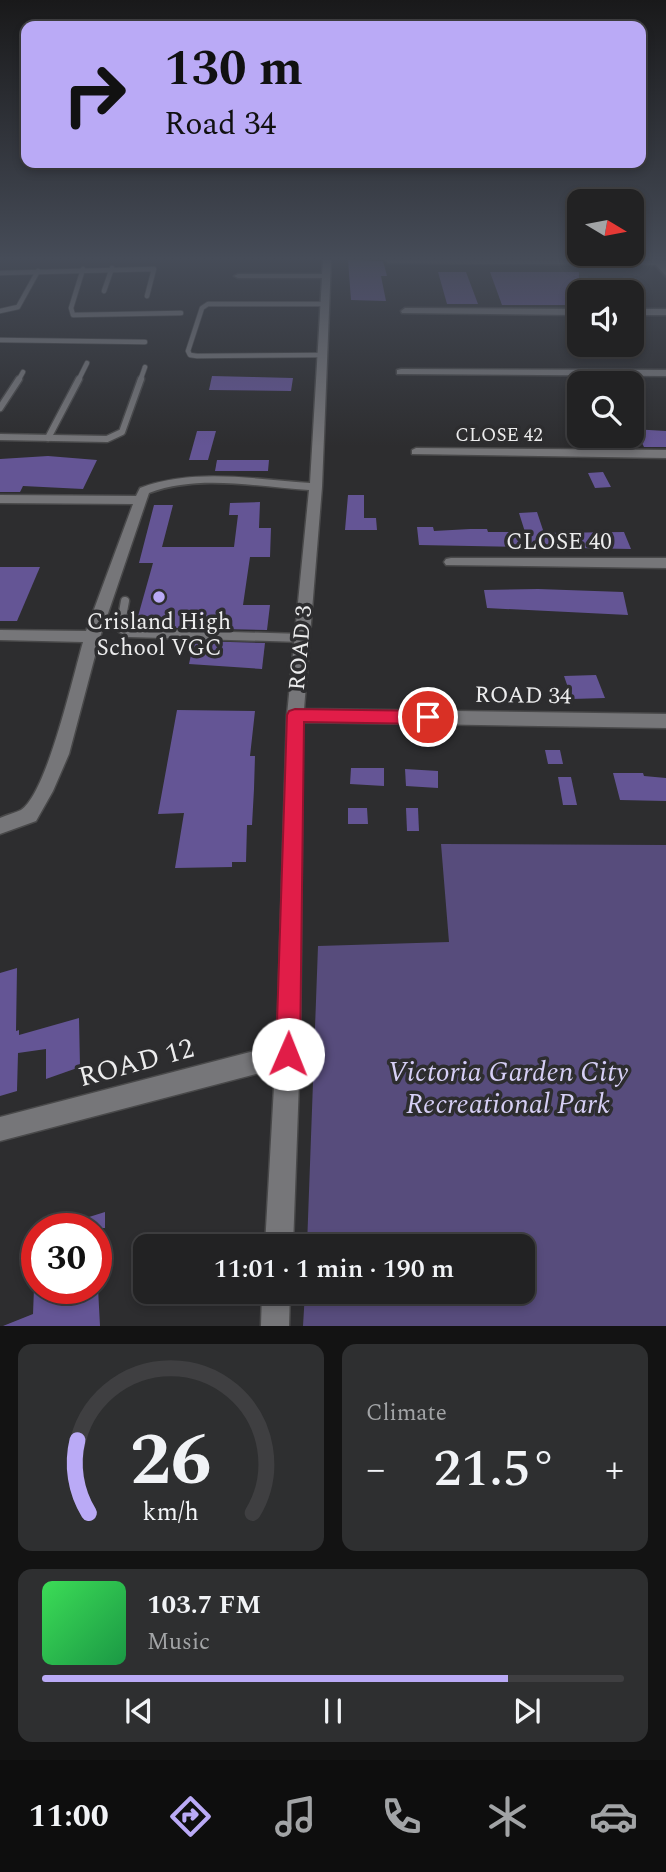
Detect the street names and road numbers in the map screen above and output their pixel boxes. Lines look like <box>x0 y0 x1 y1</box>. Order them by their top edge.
street label: CLOSE 42 <box>455 421 543 450</box>
street label: CLOSE 40 <box>506 525 612 560</box>
street label: ROAD 3 <box>280 604 322 692</box>
street label: ROAD 34 <box>474 678 572 714</box>
street label: ROAD 12 <box>73 1027 199 1099</box>

